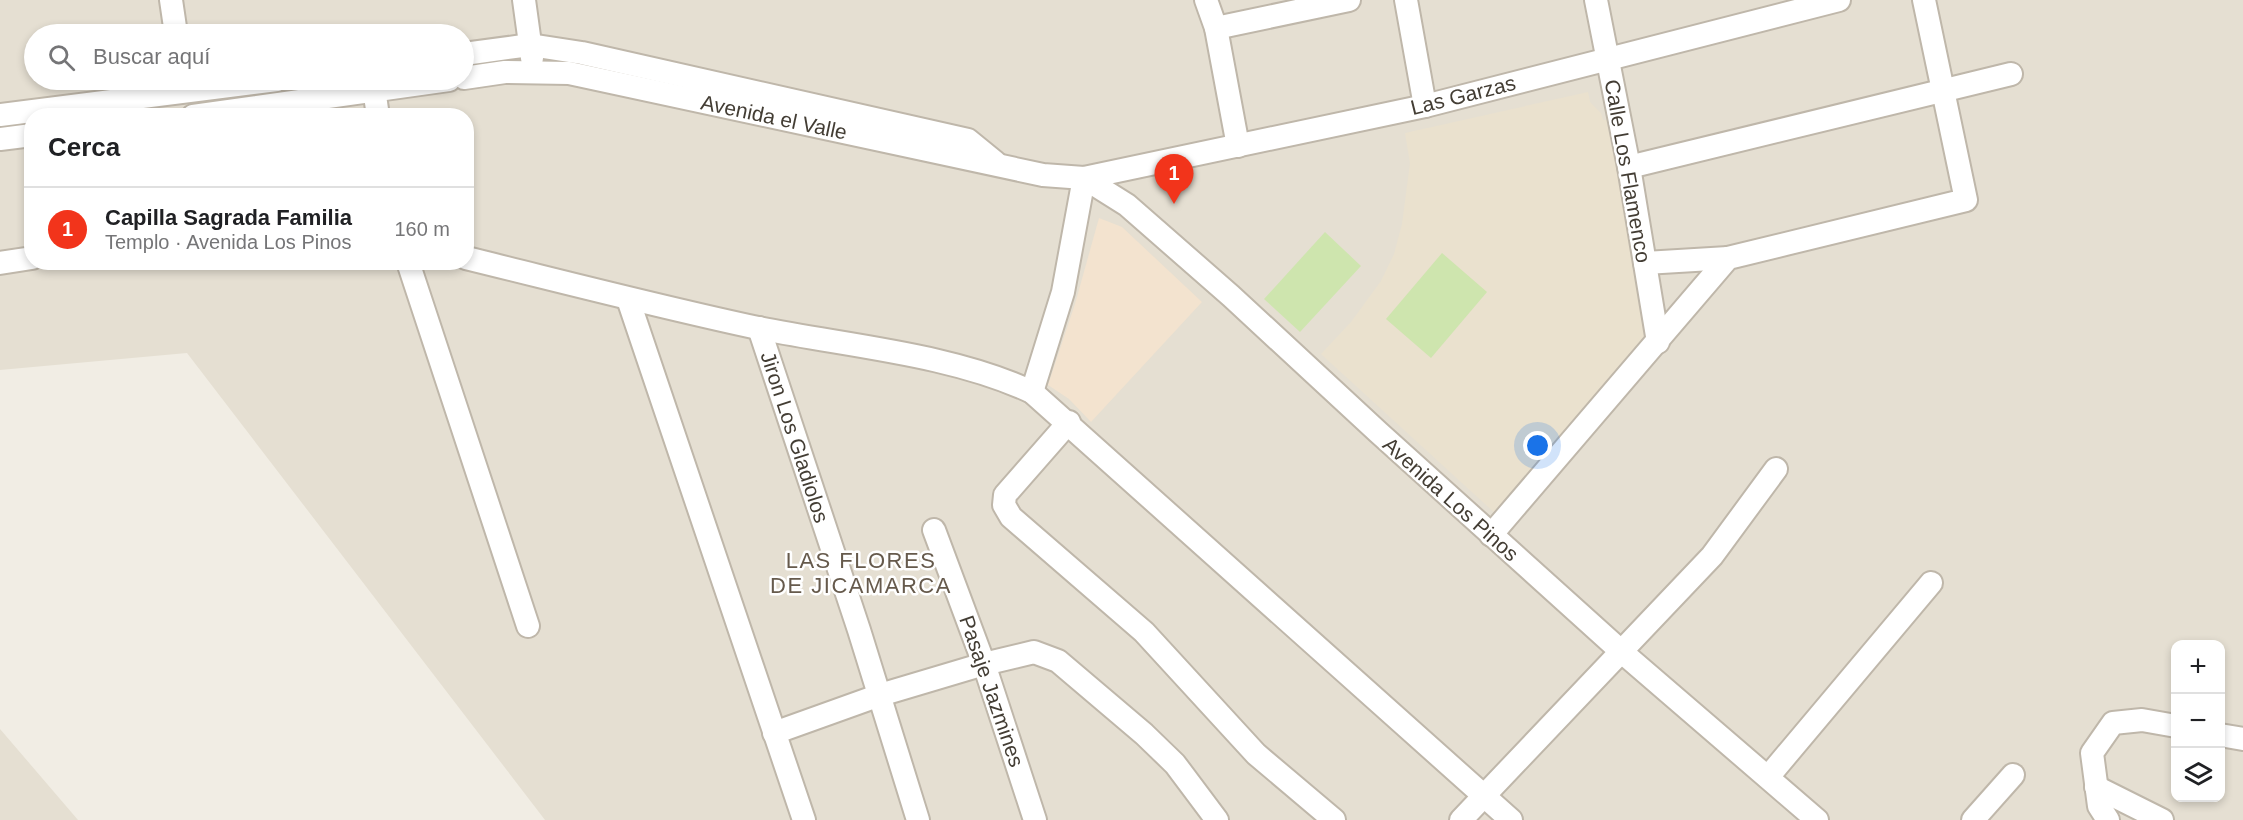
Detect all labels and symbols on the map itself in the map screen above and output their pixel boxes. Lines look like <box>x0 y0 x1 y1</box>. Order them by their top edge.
street label: Las Garzas <box>1408 71 1518 119</box>
street label: Calle Los Flamenco <box>1601 78 1655 264</box>
street label: Avenida el Valle <box>699 90 849 144</box>
pin: 1 <box>1154 154 1194 204</box>
street label: Jiron Los Gladiolos <box>756 349 834 525</box>
your location <box>1523 431 1552 460</box>
street label: Avenida Los Pinos <box>1379 432 1523 566</box>
district label: LAS FLORES DE JICAMARCA <box>770 548 952 598</box>
street label: Pasaje Jazmines <box>955 612 1029 770</box>

